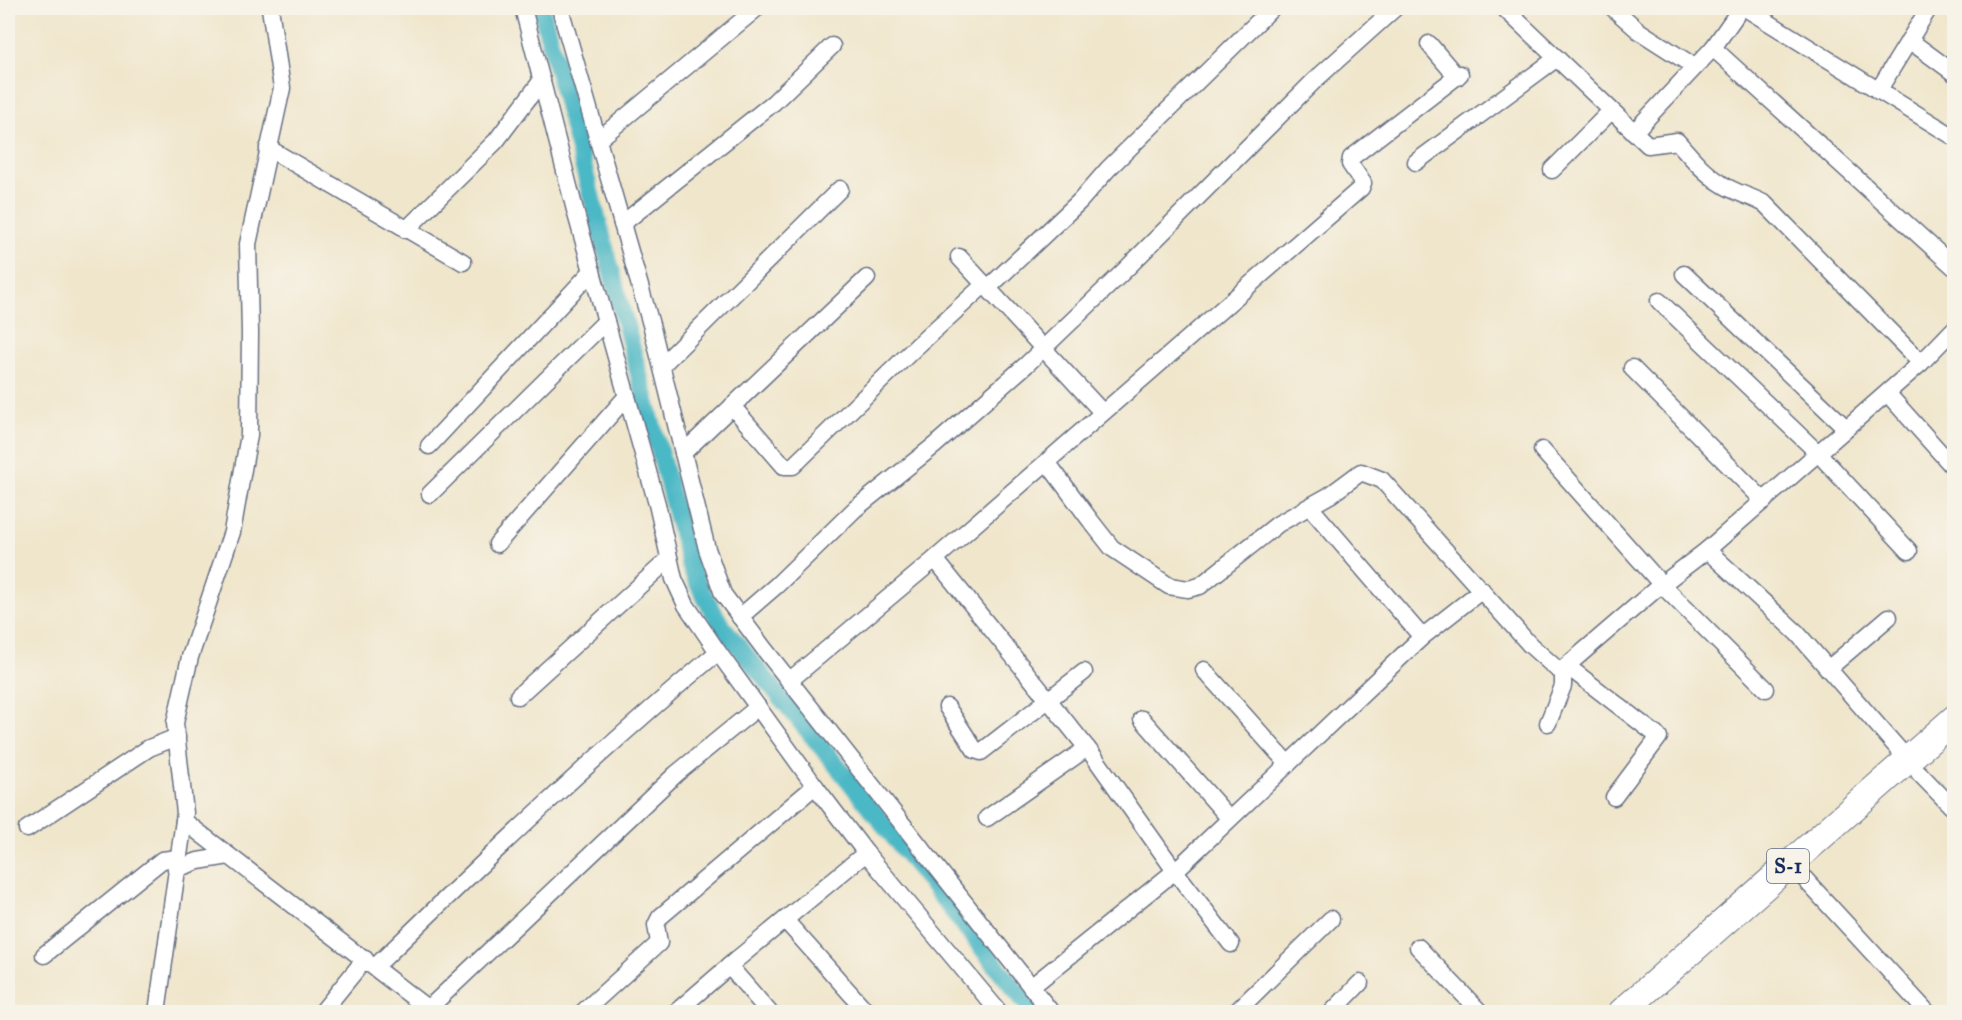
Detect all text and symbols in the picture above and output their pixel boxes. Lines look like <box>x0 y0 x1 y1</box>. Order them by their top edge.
road number: S-1 <box>1767 849 1809 883</box>

